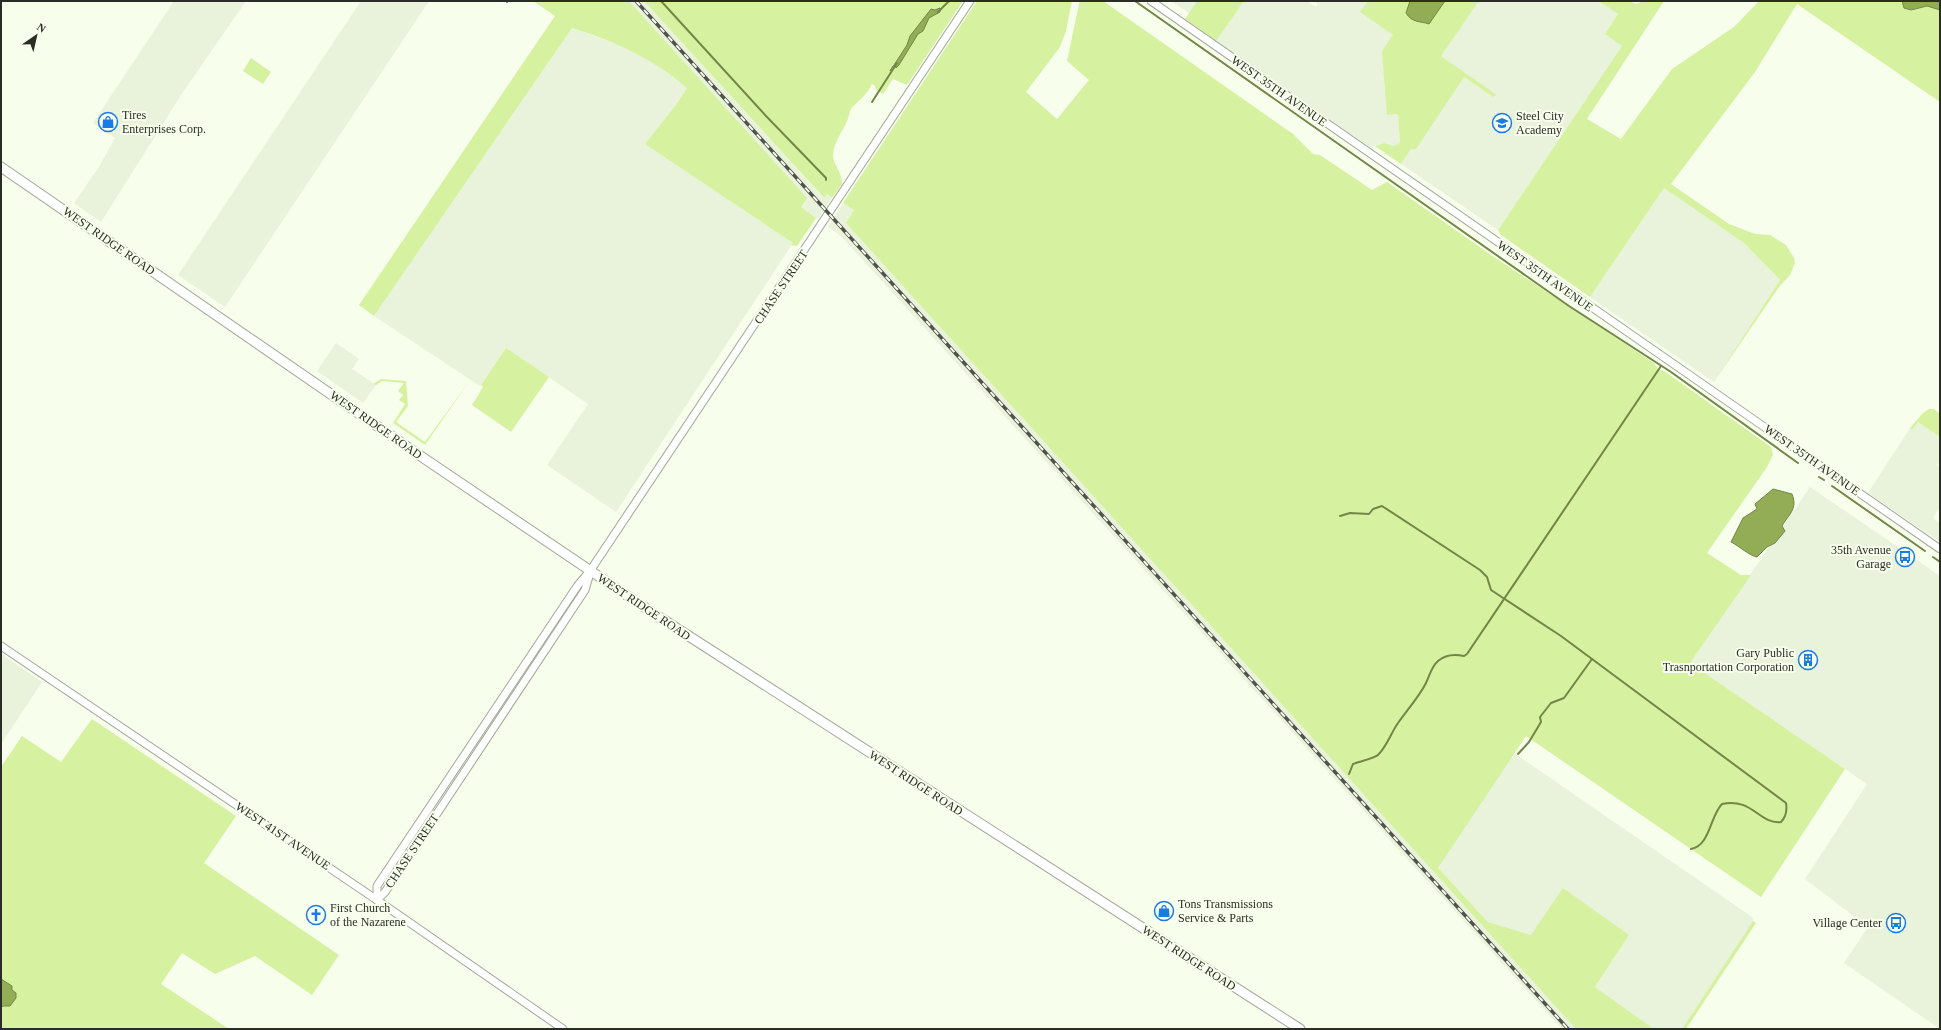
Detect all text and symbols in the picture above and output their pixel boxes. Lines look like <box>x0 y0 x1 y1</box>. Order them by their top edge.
north arrow <box>16 16 56 56</box>
text: N <box>35 21 48 35</box>
street label: WEST 35TH AVENUE <box>1228 53 1330 129</box>
place label: Tires Enterprises Corp. <box>122 108 206 136</box>
place label: Steel City Academy <box>1516 109 1564 137</box>
shop icon: Tires Enterprises Corp. <box>97 111 119 133</box>
school or university icon: Steel City Academy <box>1491 112 1513 134</box>
street label: WEST RIDGE ROAD <box>60 204 158 278</box>
street label: WEST 35TH AVENUE <box>1494 238 1596 314</box>
street label: CHASE STREET <box>751 247 811 327</box>
street label: WEST RIDGE ROAD <box>327 388 425 462</box>
street label: WEST 35TH AVENUE <box>1761 422 1863 498</box>
place label: 35th Avenue Garage <box>1831 543 1891 571</box>
bus stop icon: 35th Avenue Garage <box>1894 546 1916 568</box>
street label: WEST RIDGE ROAD <box>595 571 693 643</box>
place label: Gary Public Trasnportation Corporation <box>1663 646 1794 674</box>
building icon: Gary Public Trasnportation Corporation <box>1797 649 1819 671</box>
street label: WEST RIDGE ROAD <box>866 747 966 819</box>
street label: WEST 41ST AVENUE <box>233 799 333 873</box>
street label: CHASE STREET <box>382 811 442 891</box>
place label: Tons Transmissions Service & Parts <box>1178 897 1273 925</box>
shop icon: Tons Transmissions Service & Parts <box>1153 900 1175 922</box>
place label: First Church of the Nazarene <box>330 901 406 929</box>
church icon: First Church of the Nazarene <box>305 904 327 926</box>
bus stop icon: Village Center <box>1885 912 1907 934</box>
place label: Village Center <box>1812 916 1882 930</box>
street label: WEST RIDGE ROAD <box>1139 922 1239 994</box>

